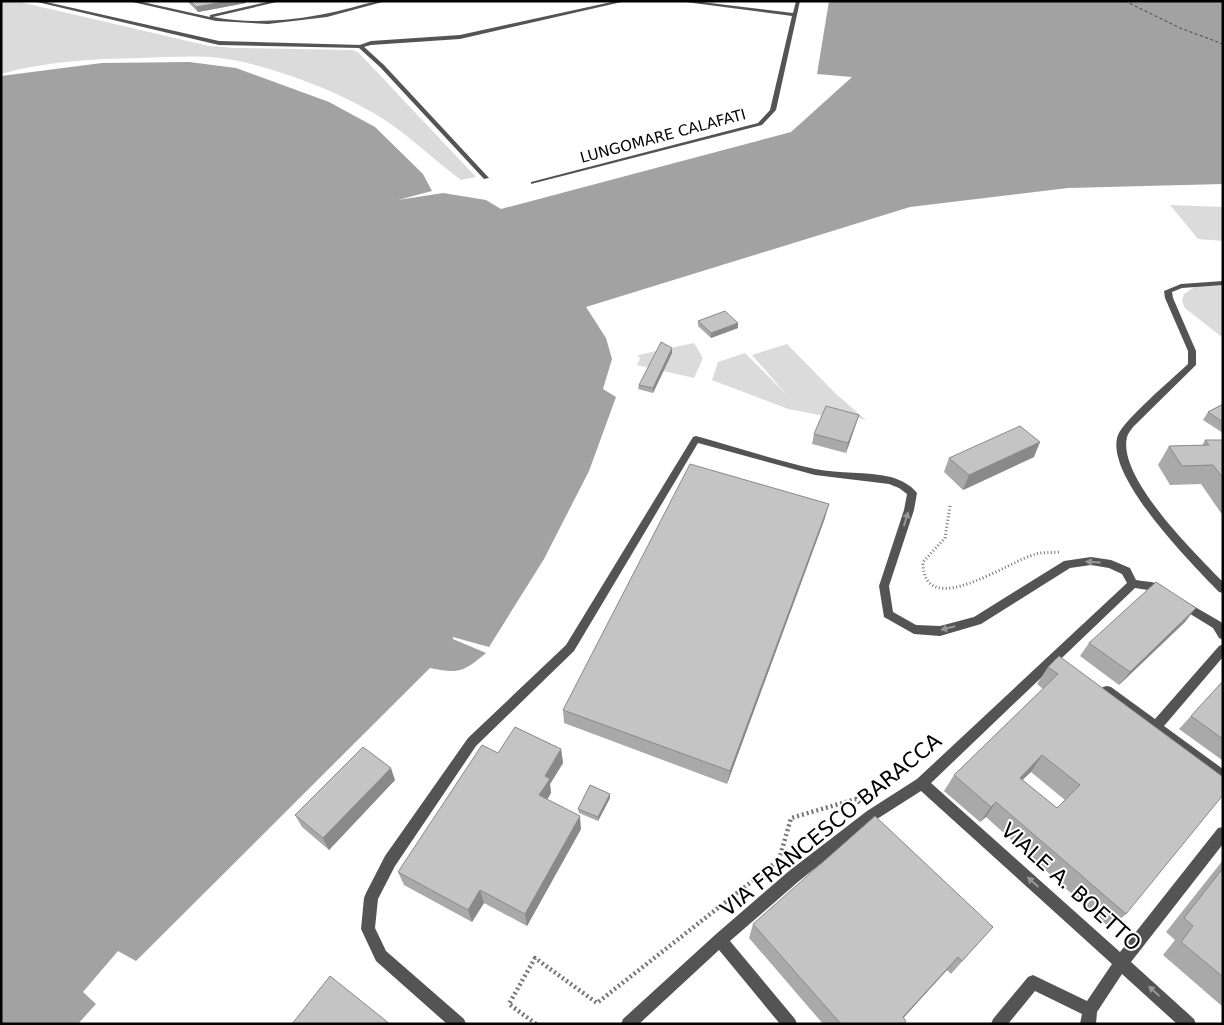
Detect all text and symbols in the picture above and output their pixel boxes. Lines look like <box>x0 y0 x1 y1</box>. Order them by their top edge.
street label: LUNGOMARE CALAFATI <box>578 105 748 167</box>
one-way arrow <box>902 512 910 527</box>
one-way arrow <box>1085 558 1101 566</box>
one-way arrow <box>941 625 956 633</box>
street label: VIA FRANCESCO BARACCA <box>716 728 947 921</box>
street label: VIALE A. BOETTO <box>996 818 1146 956</box>
one-way arrow <box>1027 876 1039 888</box>
one-way arrow <box>1148 985 1160 997</box>

